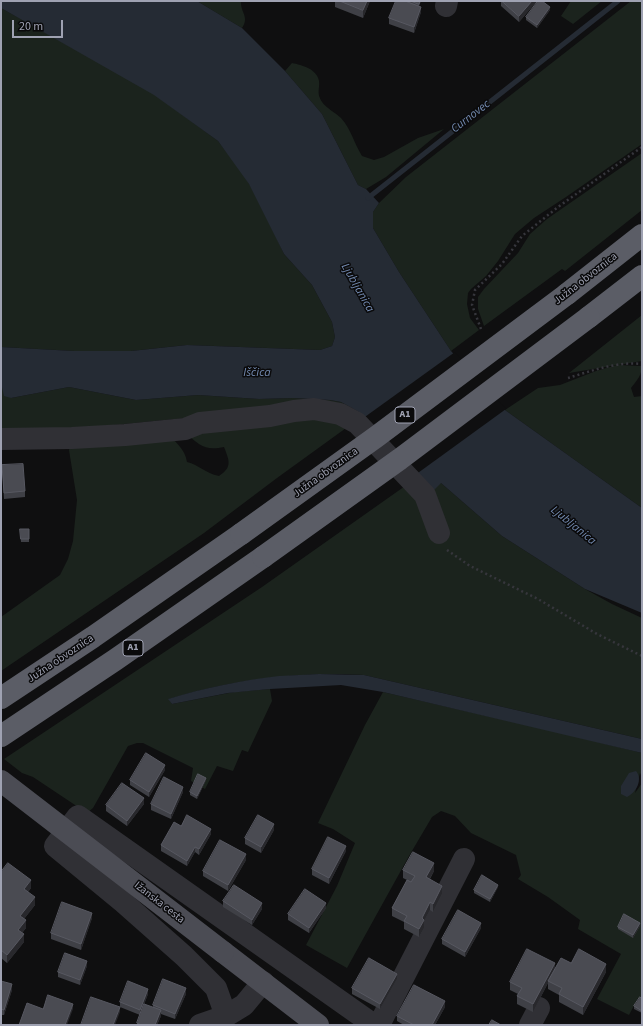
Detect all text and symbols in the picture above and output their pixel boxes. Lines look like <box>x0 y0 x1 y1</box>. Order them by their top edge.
scale bar <box>14 12 65 38</box>
text: 20 m <box>19 18 43 35</box>
water label: Curnovec <box>449 97 493 137</box>
street label: Južna obvoznica <box>552 250 620 308</box>
water label: Ljubljanica <box>337 261 377 315</box>
water label: Iščica <box>243 366 271 380</box>
road number: A1 <box>395 407 415 423</box>
street label: Južna obvoznica <box>291 445 361 501</box>
water label: Ljubljanica <box>547 503 599 549</box>
street label: Južna obvoznica <box>26 632 96 686</box>
road number: A1 <box>123 640 143 656</box>
street label: Ižanska cesta <box>131 879 187 927</box>

